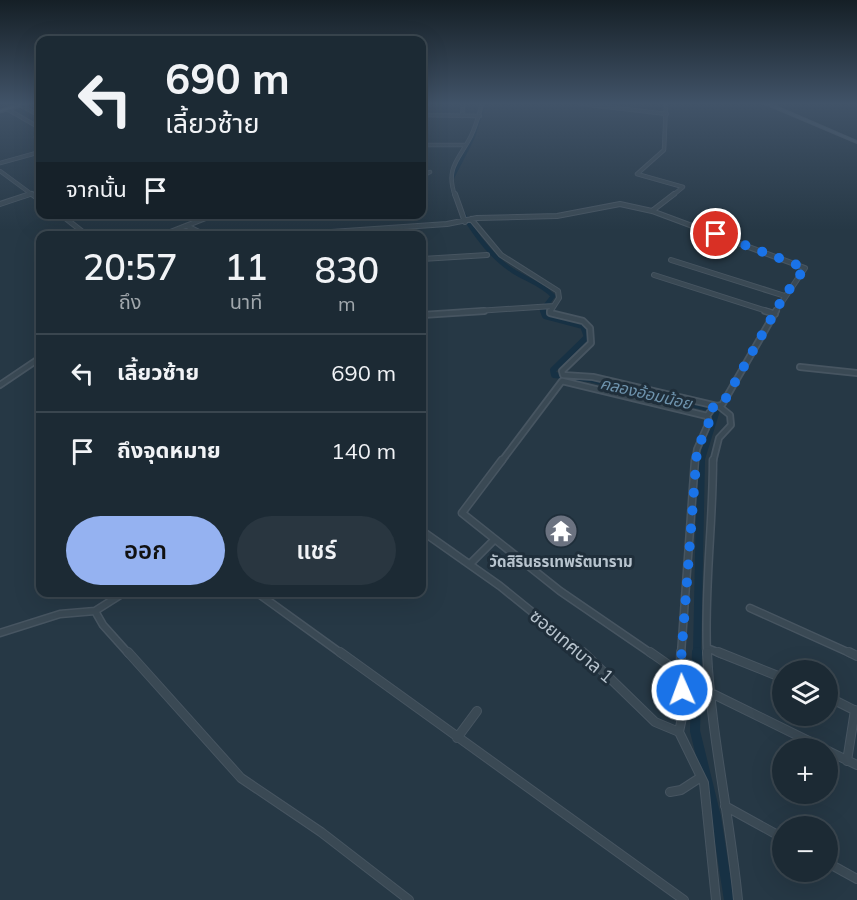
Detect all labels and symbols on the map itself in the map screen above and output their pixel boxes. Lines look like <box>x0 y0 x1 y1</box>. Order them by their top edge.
pin <box>690 208 741 259</box>
water label: คลองอ้อมน้อย <box>598 373 695 414</box>
temple icon: วัดสิรินธรเทพรัตนาราม <box>543 513 579 549</box>
place label: วัดสิรินธรเทพรัตนาราม <box>489 552 633 571</box>
street label: ซอยเทศบาล 1 <box>525 604 619 688</box>
position arrow <box>650 658 714 722</box>

